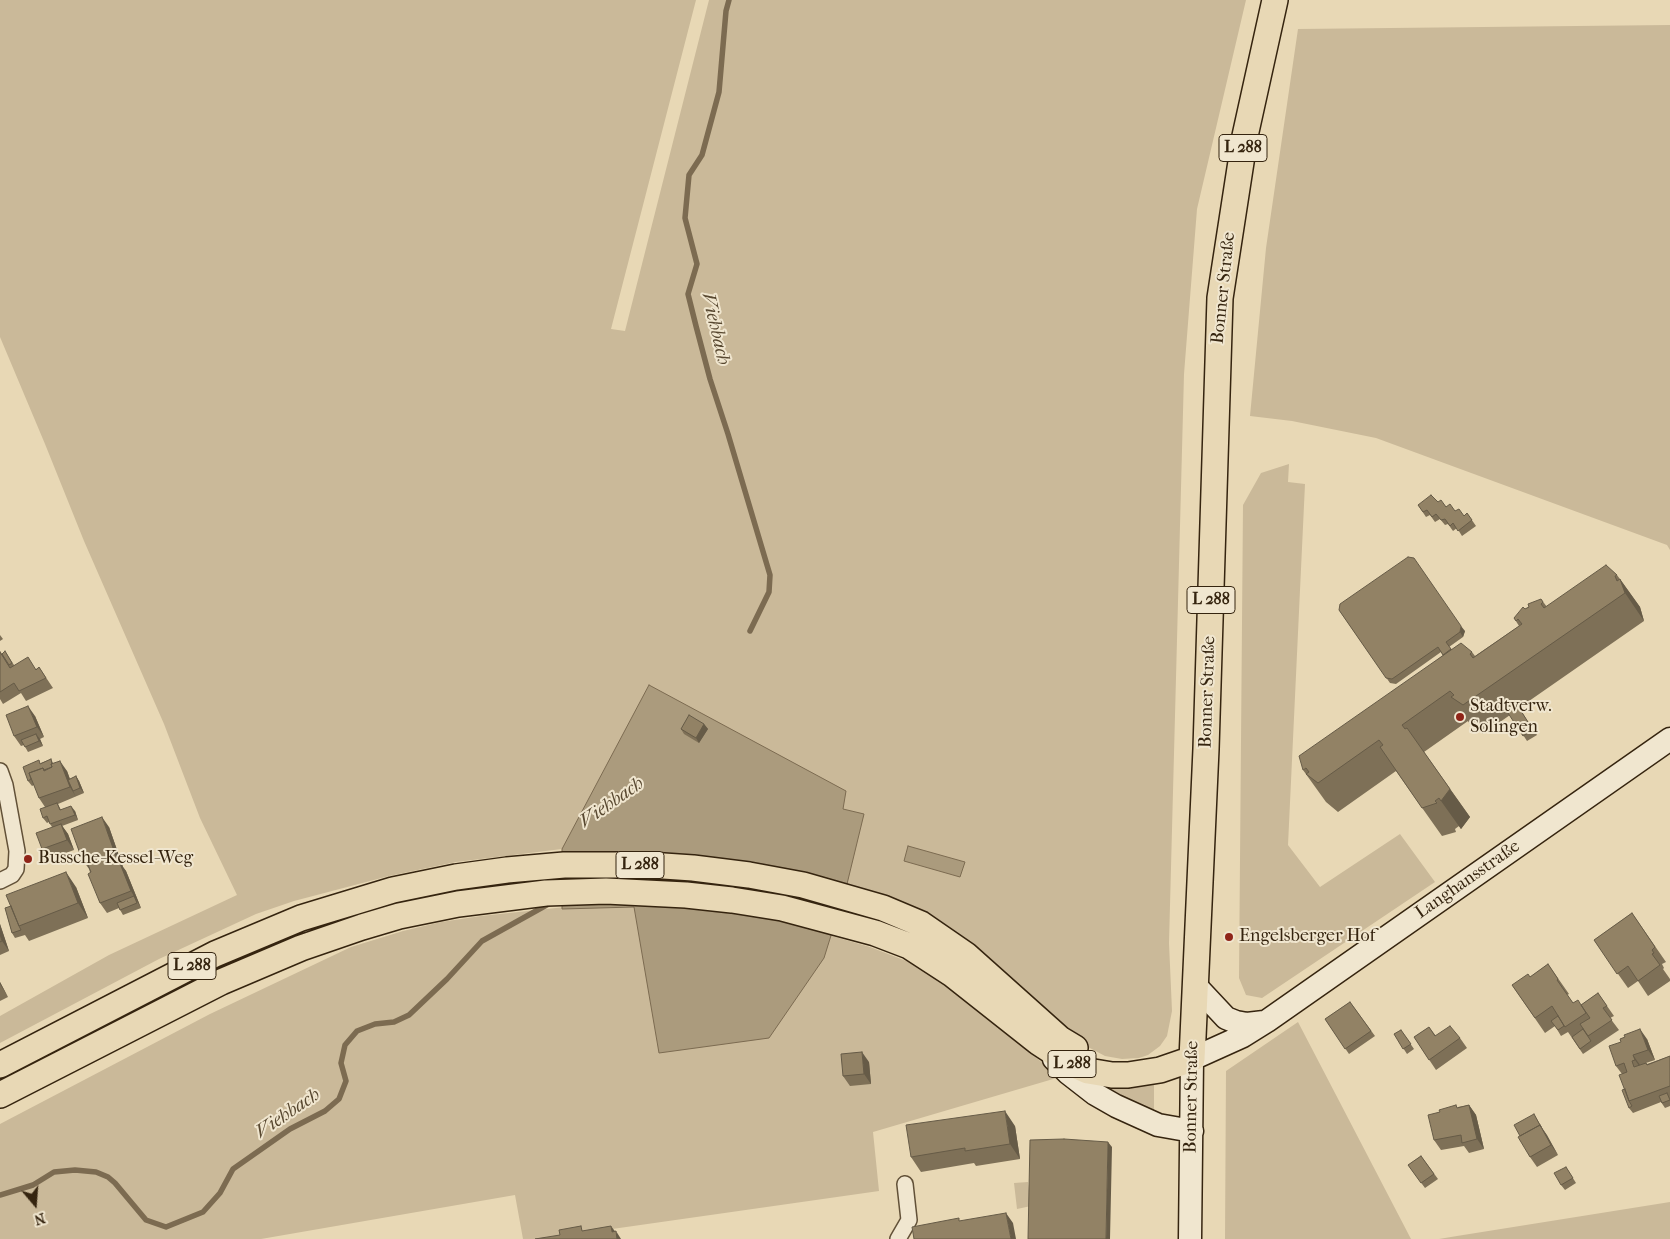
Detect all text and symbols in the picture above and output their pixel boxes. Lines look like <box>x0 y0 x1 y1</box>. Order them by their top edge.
road number: L 288 <box>1219 134 1267 162</box>
street label: Bonner Straße <box>1207 231 1241 345</box>
water label: Viehbach <box>696 291 734 367</box>
road number: L 288 <box>1187 586 1235 614</box>
street label: Bonner Straße <box>1195 635 1221 749</box>
place label: Stadtverw. Solingen <box>1470 696 1552 739</box>
marker: Stadtverw. Solingen <box>1454 711 1466 723</box>
water label: Viehbach <box>575 773 649 833</box>
street label: Langhansstraße <box>1412 836 1524 924</box>
place label: Bussche-Kessel-Weg <box>38 848 193 870</box>
road number: L 288 <box>616 852 664 878</box>
marker: Bussche-Kessel-Weg <box>22 853 34 865</box>
place label: Engelsberger Hof <box>1239 926 1375 948</box>
marker: Engelsberger Hof <box>1223 931 1235 943</box>
road number: L 288 <box>168 952 216 979</box>
street label: Bonner Straße <box>1180 1041 1204 1153</box>
road number: L 288 <box>1048 1050 1096 1078</box>
water label: Viehbach <box>251 1084 325 1144</box>
north arrow <box>10 1179 60 1229</box>
text: N <box>32 1209 47 1228</box>

